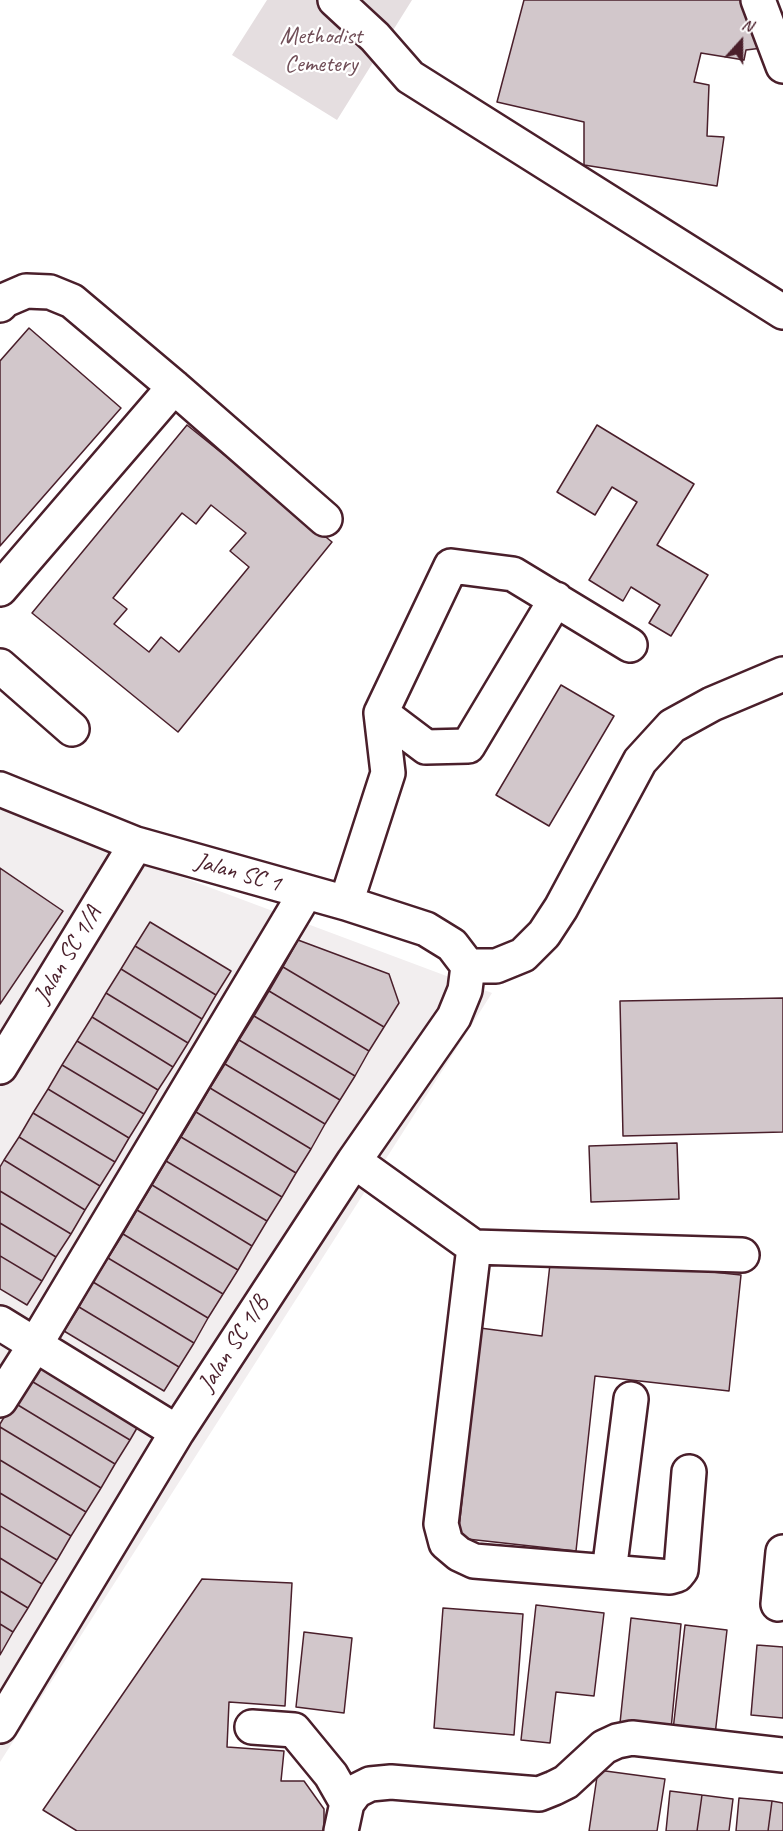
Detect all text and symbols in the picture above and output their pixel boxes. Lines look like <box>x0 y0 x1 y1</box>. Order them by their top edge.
north arrow <box>711 12 771 72</box>
text: N <box>739 14 756 36</box>
park label: Methodist Cemetery <box>280 23 362 79</box>
street label: Jalan SC 1 <box>192 847 284 899</box>
street label: Jalan SC 1/A <box>28 901 108 1009</box>
street label: Jalan SC 1/B <box>192 1291 276 1397</box>

